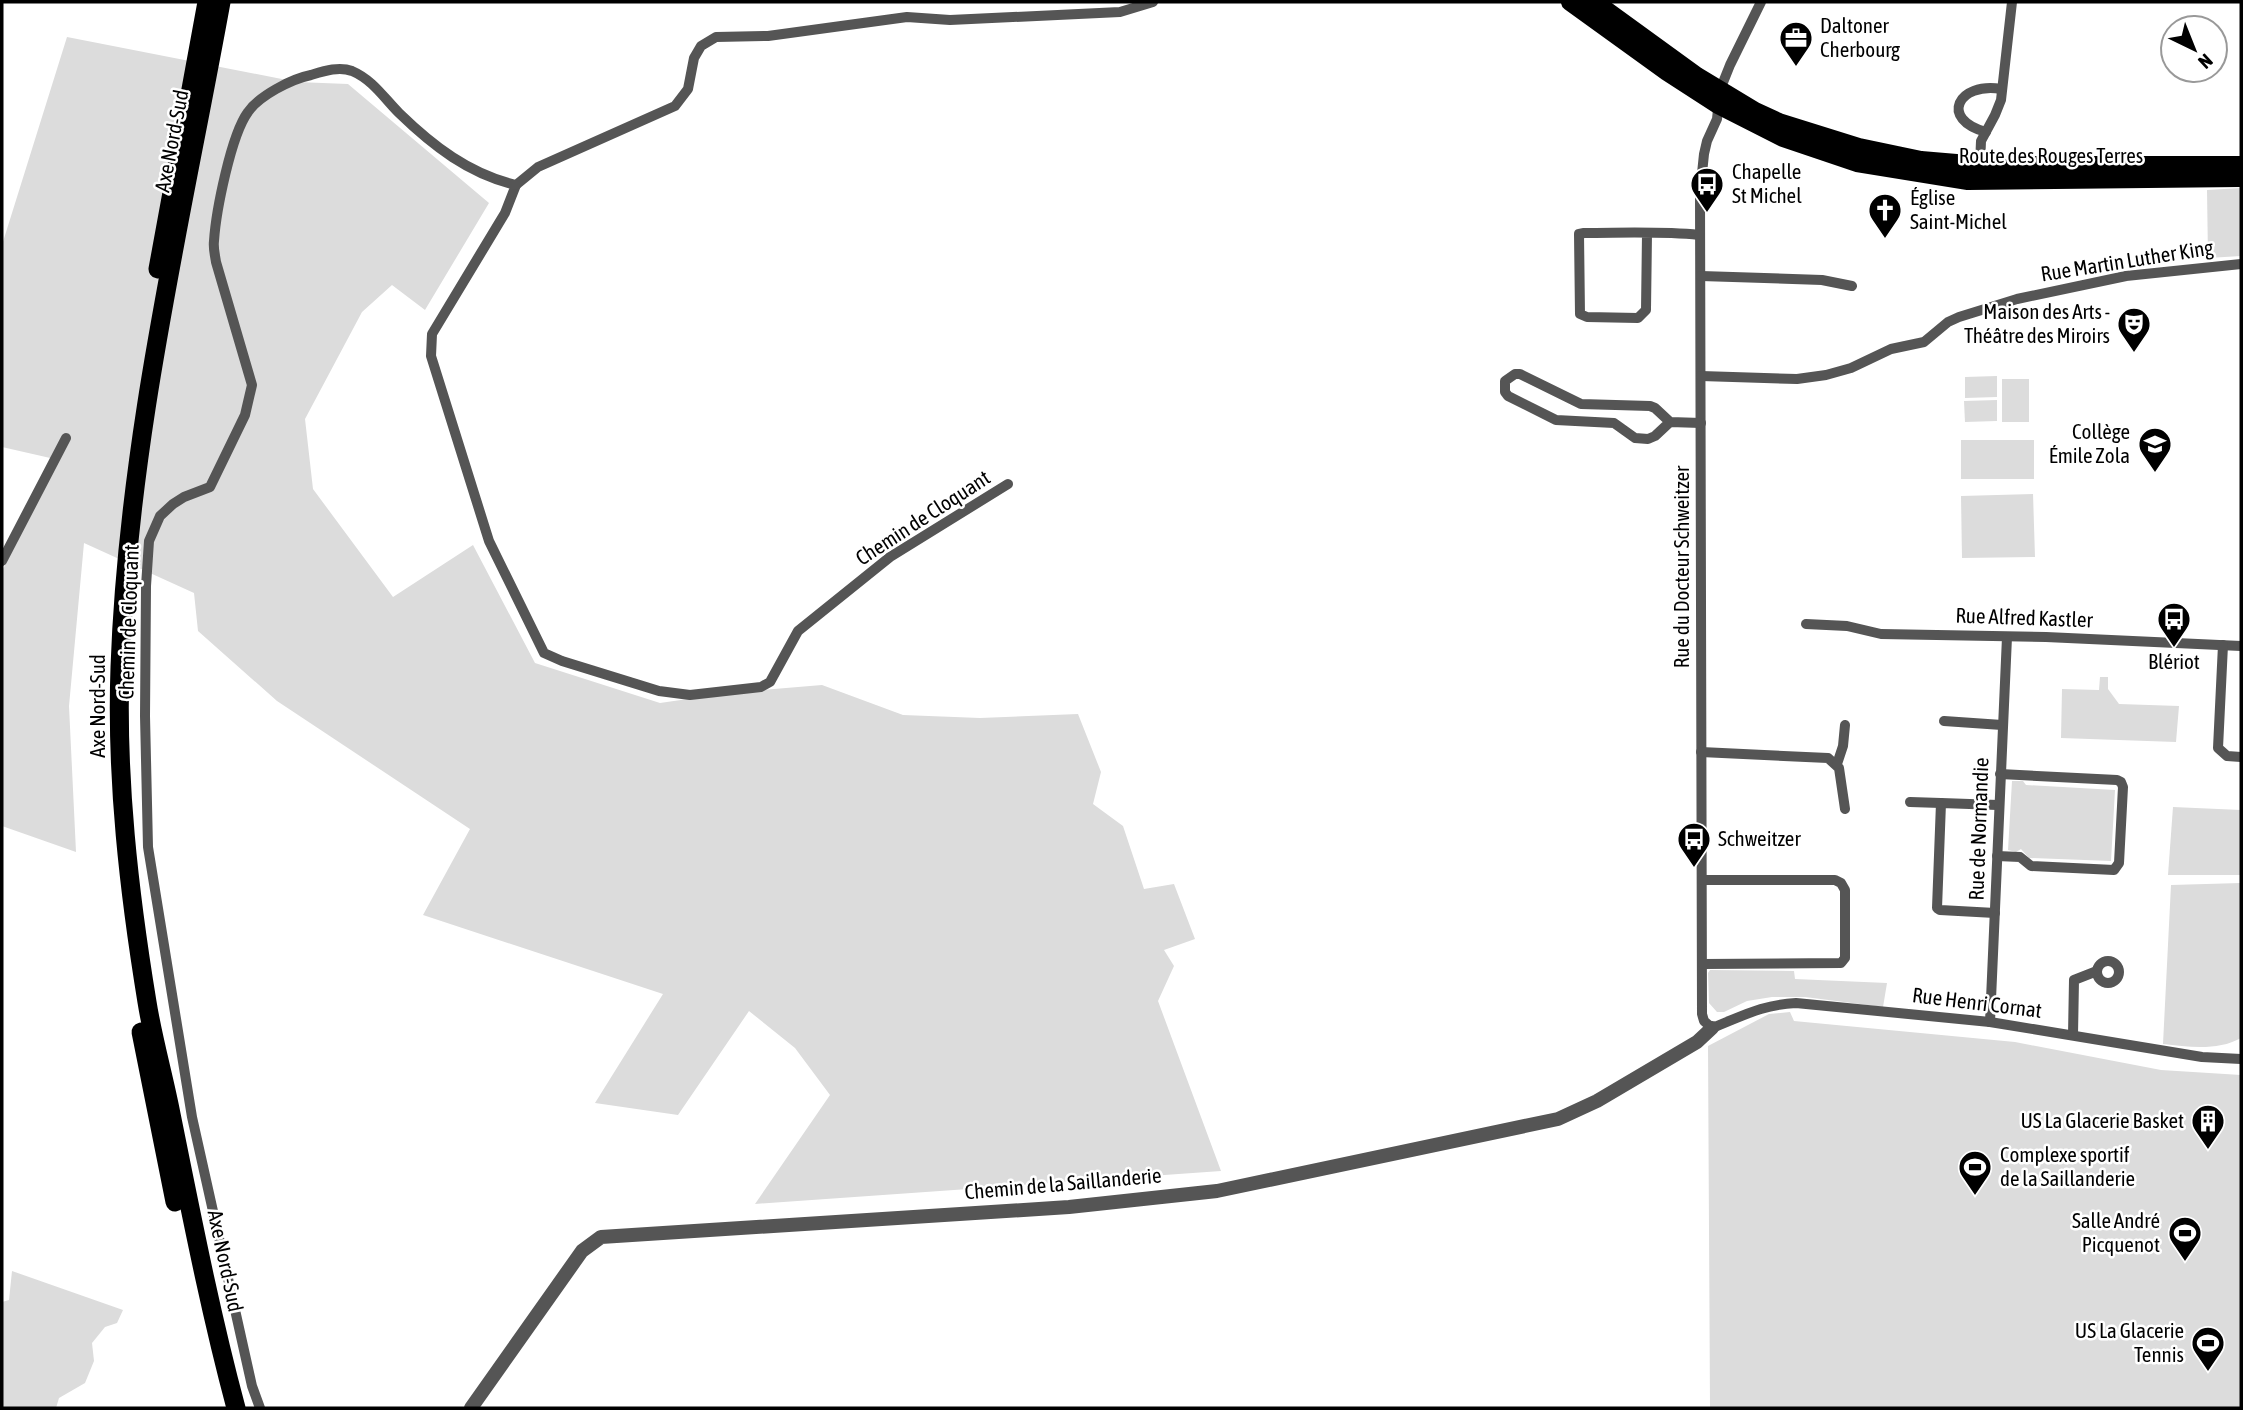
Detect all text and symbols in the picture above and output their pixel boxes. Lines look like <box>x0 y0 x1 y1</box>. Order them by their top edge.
place label: Daltoner Cherbourg <box>1820 13 1900 61</box>
north arrow <box>2159 14 2229 84</box>
office icon: Daltoner Cherbourg <box>1777 19 1815 68</box>
text: N <box>2194 50 2217 73</box>
street label: Axe Nord-Sud <box>149 88 193 194</box>
street label: Route des Rouges Terres <box>1959 143 2143 167</box>
place label: Chapelle St Michel <box>1732 159 1802 207</box>
bus stop icon: Chapelle St Michel <box>1688 165 1726 214</box>
place label: Église Saint-Michel <box>1910 185 2007 233</box>
church icon: Église Saint-Michel <box>1866 191 1904 240</box>
street label: Rue Martin Luther King <box>2039 235 2215 285</box>
place label: Maison des Arts - Théâtre des Miroirs <box>1964 299 2110 347</box>
theatre icon: Maison des Arts - Théâtre des Miroirs <box>2115 305 2153 354</box>
place label: Collège Émile Zola <box>2049 419 2130 467</box>
school or university icon: Collège Émile Zola <box>2136 425 2174 474</box>
street label: Chemin de Cloquant <box>851 465 994 570</box>
street label: Rue du Docteur Schweitzer <box>1669 465 1693 668</box>
street label: Chemin de Cloquant <box>113 544 143 700</box>
bus stop icon: Blériot <box>2155 600 2193 649</box>
street label: Rue Alfred Kastler <box>1955 603 2094 631</box>
place label: Blériot <box>2148 649 2200 673</box>
street label: Axe Nord-Sud <box>85 654 109 758</box>
street label: Rue de Normandie <box>1964 757 1992 901</box>
bus stop icon: Schweitzer <box>1675 820 1713 869</box>
place label: Schweitzer <box>1718 826 1801 850</box>
street label: Rue Henri Cornat <box>1911 982 2043 1022</box>
building icon: US La Glacerie Basket <box>2189 1102 2227 1151</box>
place label: US La Glacerie Basket <box>2020 1108 2184 1132</box>
place label: Complexe sportif de la Saillanderie <box>2000 1142 2135 1190</box>
sports icon: Complexe sportif de la Saillanderie <box>1956 1148 1994 1197</box>
street label: Chemin de la Saillanderie <box>964 1162 1162 1204</box>
street label: Axe Nord-Sud <box>203 1208 248 1314</box>
place label: Salle André Picquenot <box>2072 1208 2160 1256</box>
sports icon: Salle André Picquenot <box>2166 1214 2204 1263</box>
place label: US La Glacerie Tennis <box>2075 1318 2184 1366</box>
sports icon: US La Glacerie Tennis <box>2189 1324 2227 1373</box>

